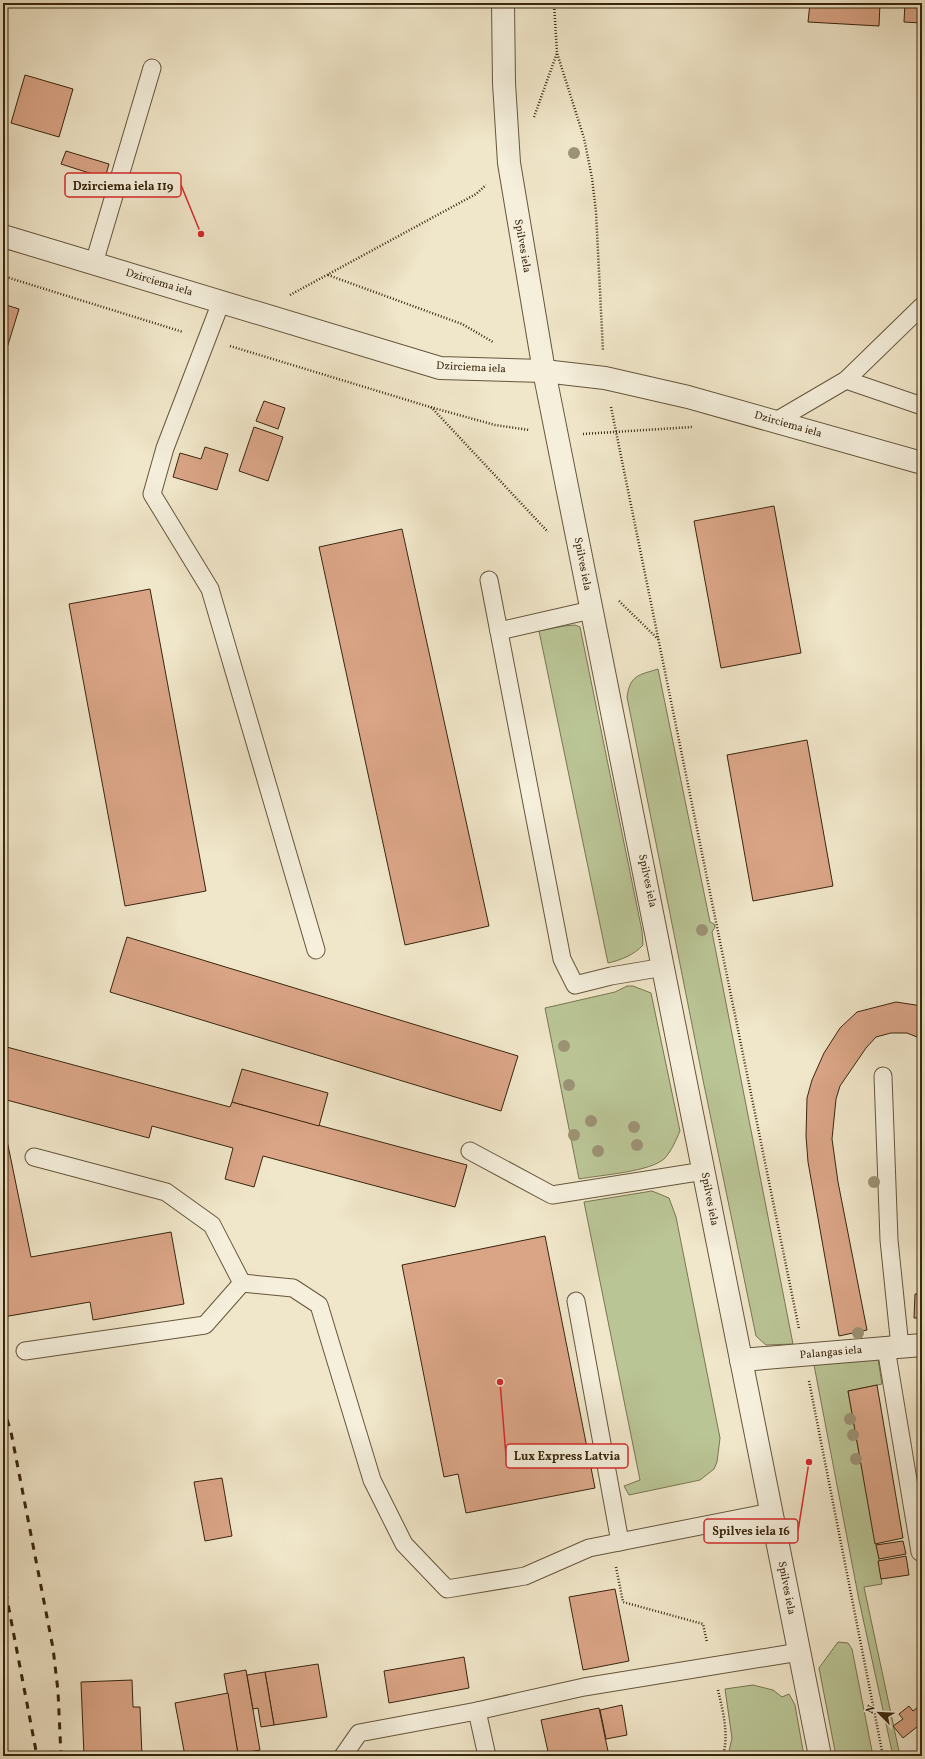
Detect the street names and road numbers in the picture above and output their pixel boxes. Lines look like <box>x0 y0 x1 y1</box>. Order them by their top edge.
street label: Spilves iela <box>510 218 534 274</box>
street label: Dzirciema iela <box>124 266 195 301</box>
street label: Dzirciema iela <box>436 359 507 377</box>
street label: Dzirciema iela <box>752 408 824 442</box>
street label: Spilves iela <box>569 536 595 592</box>
street label: Spilves iela <box>634 853 660 910</box>
street label: Spilves iela <box>696 1171 722 1227</box>
street label: Palangas iela <box>799 1343 863 1363</box>
street label: Spilves iela <box>773 1560 799 1616</box>

